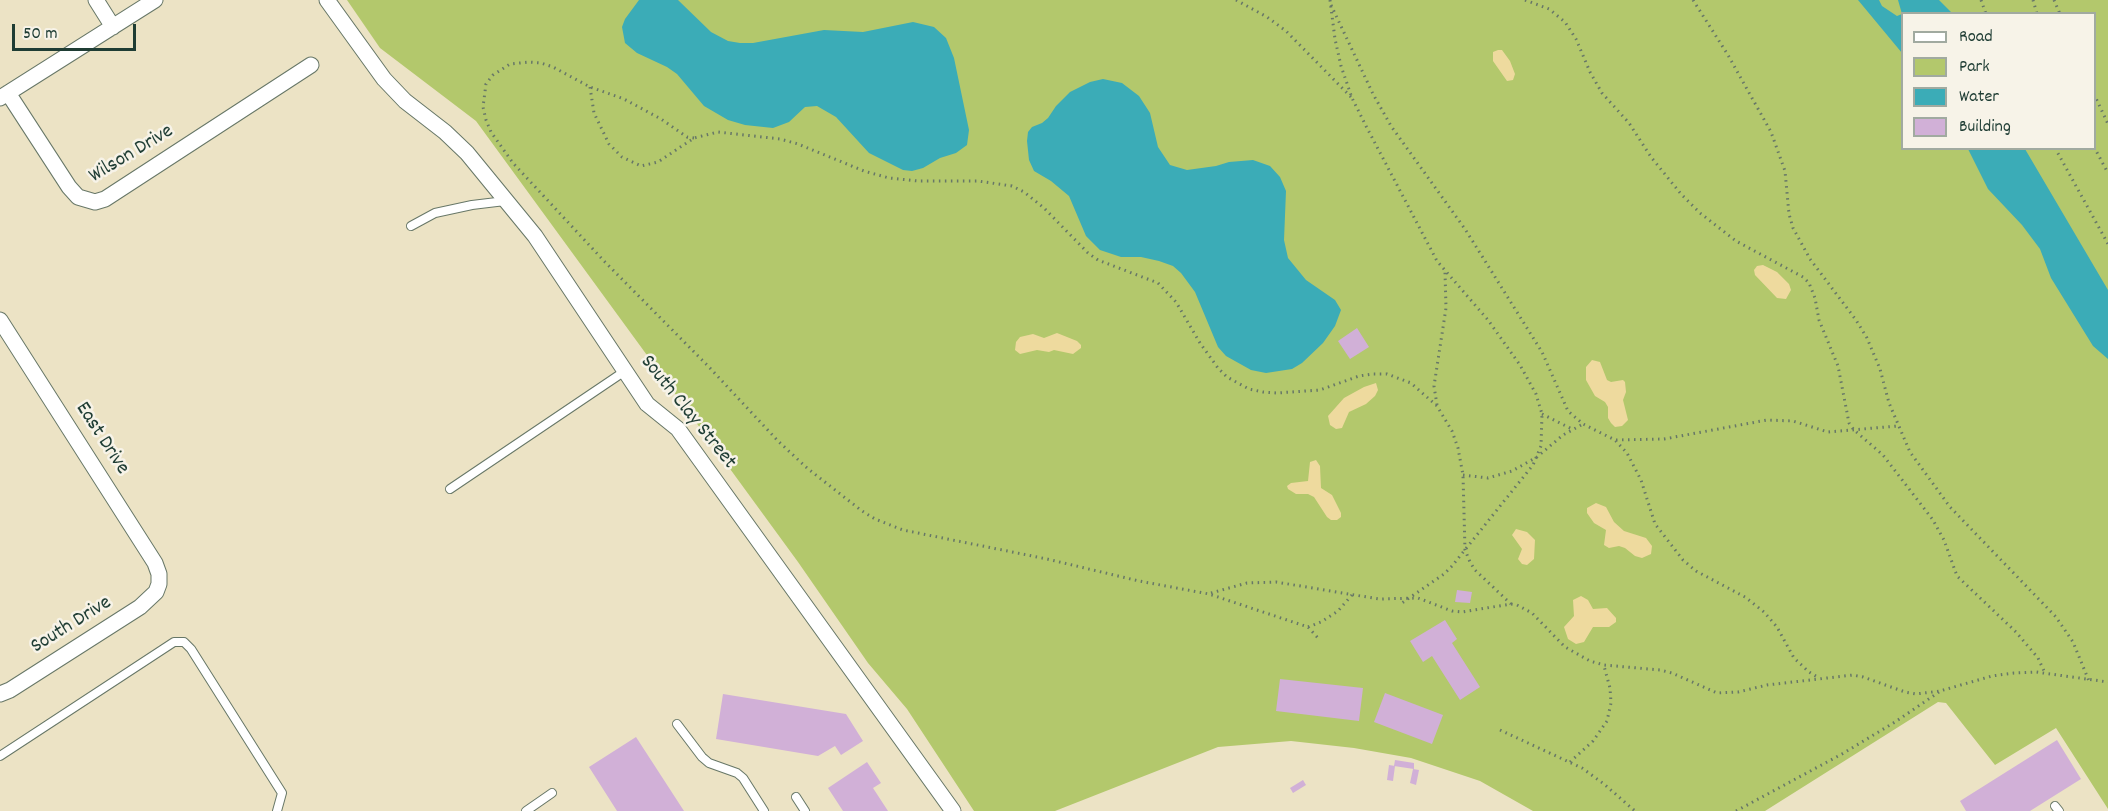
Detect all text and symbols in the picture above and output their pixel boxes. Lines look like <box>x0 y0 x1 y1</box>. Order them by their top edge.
scale bar <box>15 12 140 50</box>
legend <box>1901 12 2096 150</box>
text: 50 m <box>23 22 58 47</box>
text: Road <box>1959 25 1993 50</box>
text: Park <box>1959 55 1990 80</box>
text: Water <box>1959 85 1999 110</box>
text: Building <box>1959 115 2011 140</box>
street label: Wilson Drive <box>85 120 179 190</box>
street label: South Clay Street <box>633 351 741 475</box>
street label: East Drive <box>68 398 134 480</box>
street label: South Drive <box>27 591 117 661</box>

